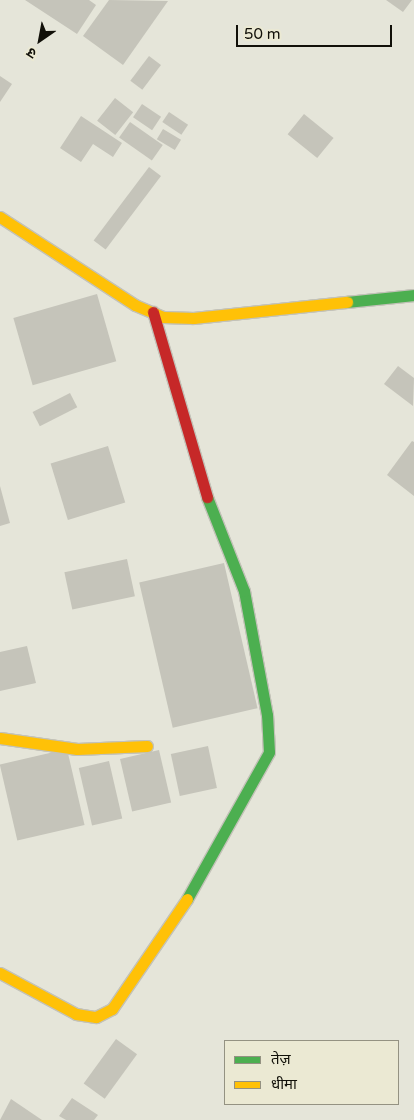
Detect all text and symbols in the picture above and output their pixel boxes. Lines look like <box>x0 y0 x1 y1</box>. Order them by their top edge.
north arrow <box>15 15 65 65</box>
scale bar <box>239 15 395 47</box>
text: 50 m <box>244 25 281 43</box>
text: उ <box>23 44 40 62</box>
legend <box>224 1040 399 1105</box>
text: तेज़ <box>271 1050 291 1068</box>
text: धीमा <box>271 1075 297 1093</box>

